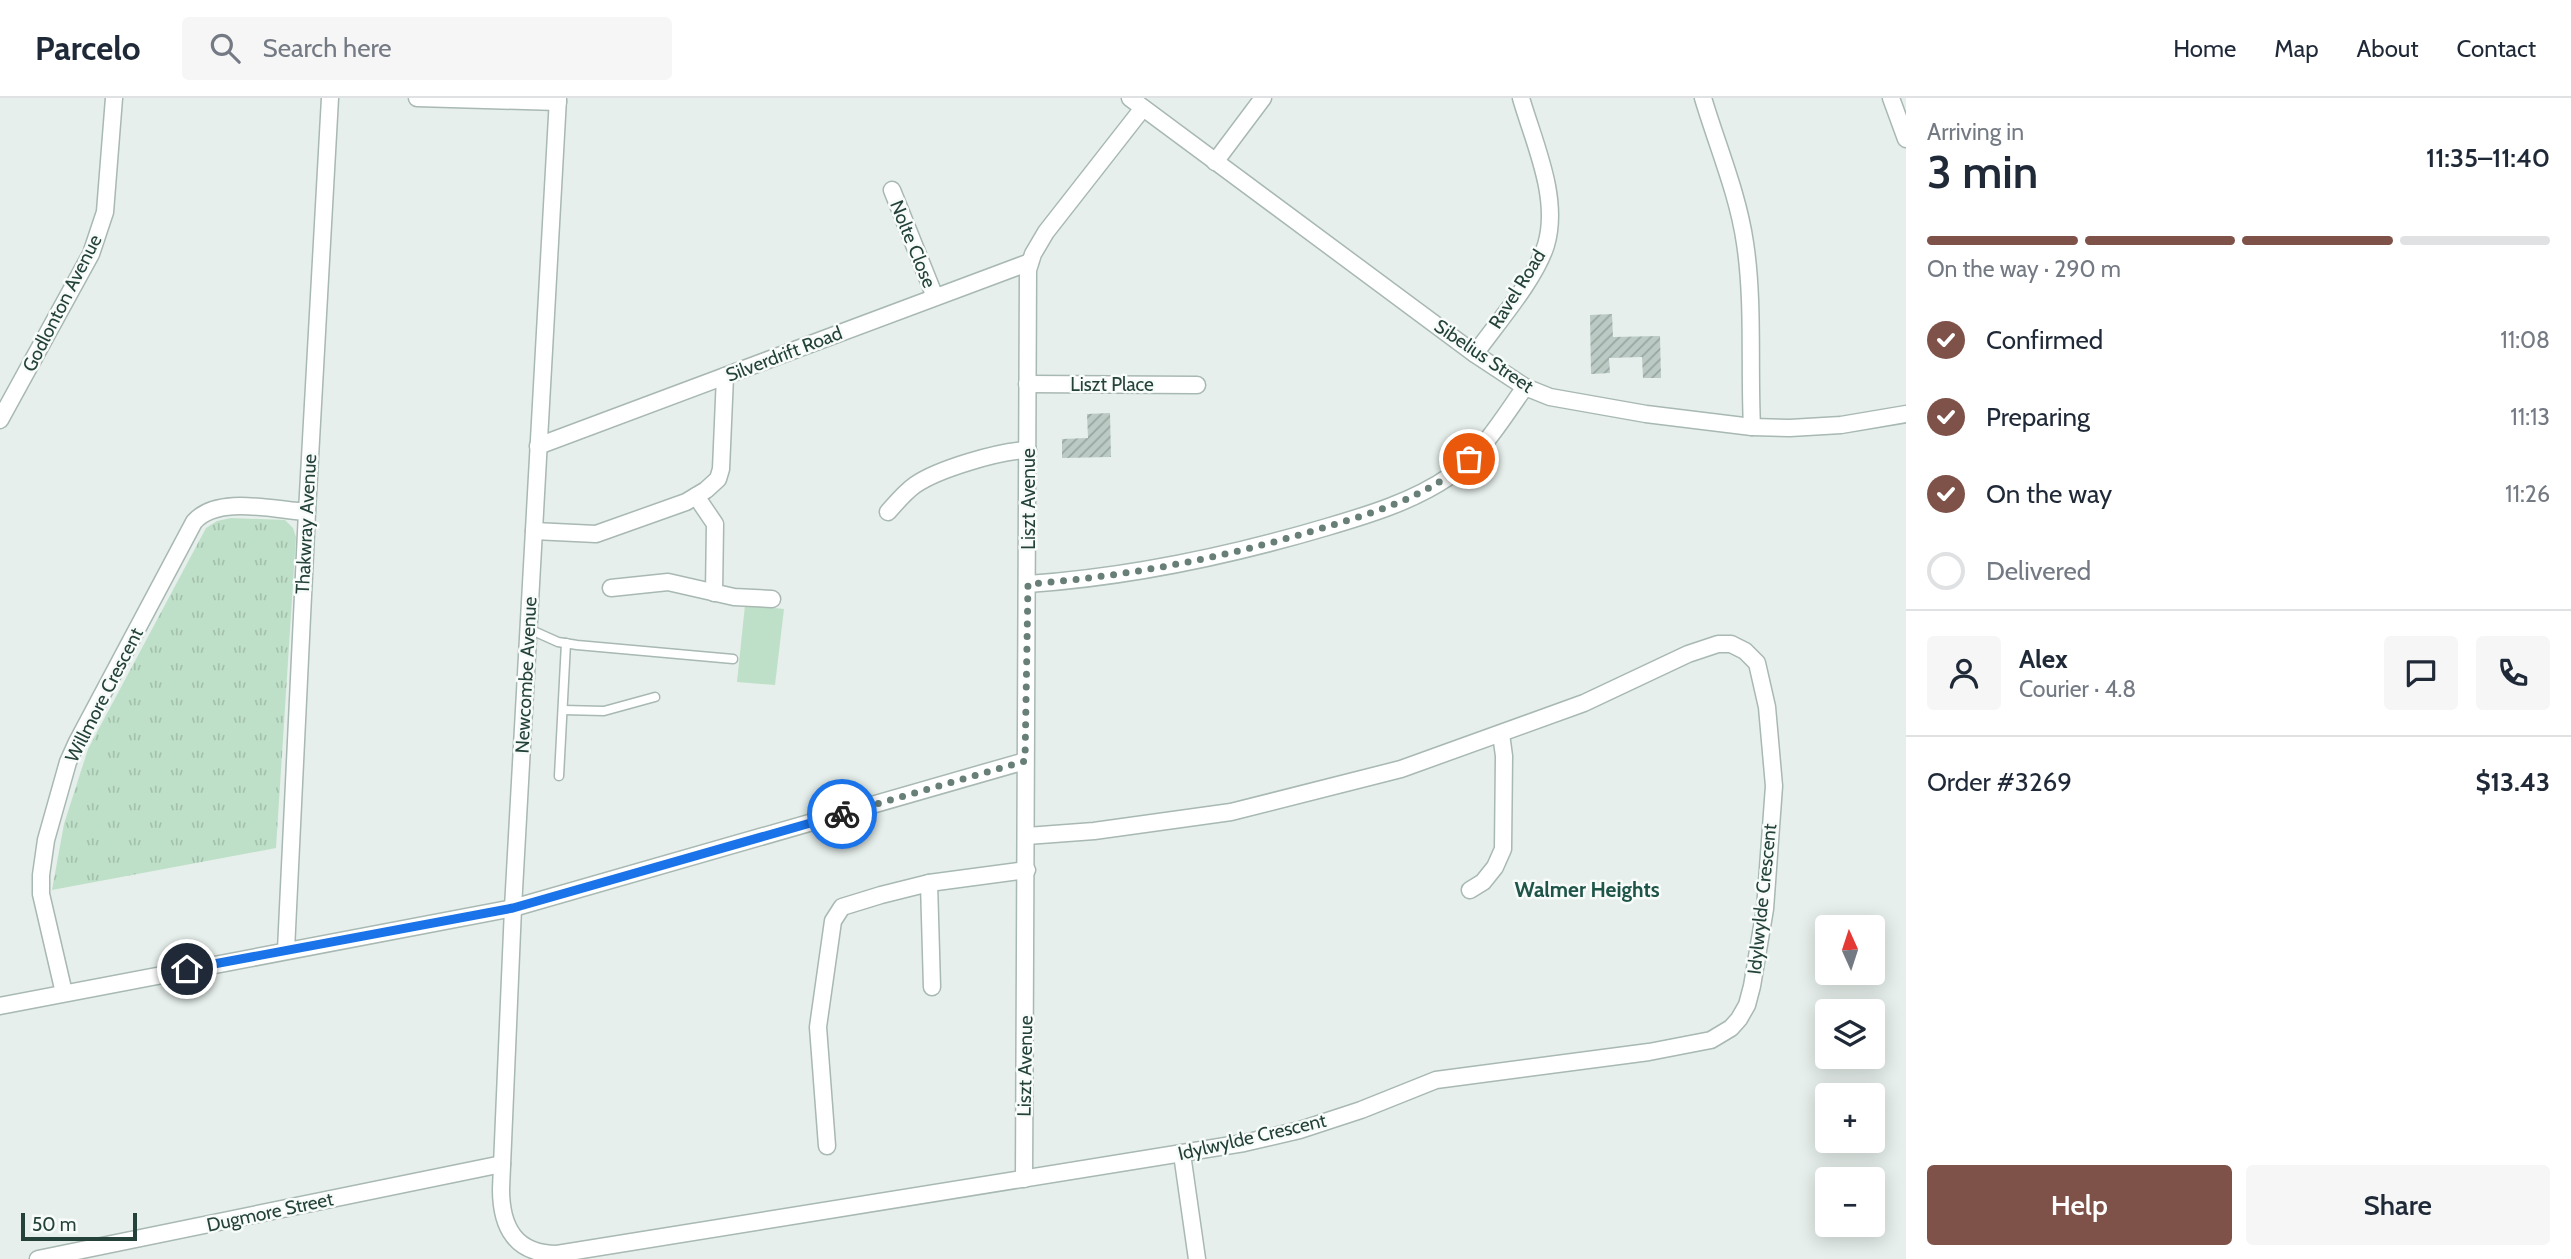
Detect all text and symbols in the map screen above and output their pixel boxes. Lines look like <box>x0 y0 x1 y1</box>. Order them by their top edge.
search box <box>182 17 672 80</box>
text: Parcelo <box>35 28 140 68</box>
icon: search <box>206 29 244 67</box>
text: Search here <box>262 32 392 64</box>
text: Home <box>2173 34 2236 63</box>
text: Map <box>2274 34 2319 63</box>
text: About <box>2357 34 2419 63</box>
text: Contact <box>2457 34 2536 63</box>
text: Arriving in <box>1927 118 2024 146</box>
text: 11:35–11:40 <box>2426 142 2550 174</box>
text: 3 min <box>1927 144 2038 200</box>
street label: Nolte Close <box>885 197 941 291</box>
street label: Godlonton Avenue <box>17 230 107 375</box>
street label: Ravel Road <box>1484 245 1550 333</box>
text: On the way · 290 m <box>1927 255 2121 283</box>
street label: Sibelius Street <box>1430 314 1538 398</box>
street label: Silverdrift Road <box>723 321 845 387</box>
icon: check <box>1927 321 1965 359</box>
text: Confirmed <box>1986 324 2103 356</box>
text: 11:08 <box>2500 326 2550 354</box>
street label: Liszt Place <box>1070 373 1154 396</box>
icon: check <box>1927 398 1965 436</box>
text: Preparing <box>1986 401 2090 433</box>
text: 11:13 <box>2510 403 2550 431</box>
pin <box>1439 429 1499 489</box>
icon: bag <box>1450 440 1488 478</box>
street label: Liszt Avenue <box>1017 448 1040 550</box>
street label: Thakwray Avenue <box>291 453 321 595</box>
icon: check <box>1927 475 1965 513</box>
text: On the way <box>1986 478 2112 510</box>
text: 11:26 <box>2505 480 2550 508</box>
text: Delivered <box>1986 555 2091 587</box>
street label: Newcombe Avenue <box>510 596 542 754</box>
street label: Willmore Crescent <box>60 623 148 766</box>
button: person <box>1927 636 2001 710</box>
button: chat <box>2384 636 2458 710</box>
button: phone <box>2476 636 2550 710</box>
text: Alex <box>2019 643 2068 675</box>
text: Courier · 4.8 <box>2019 675 2136 703</box>
text: Order #3269 <box>1927 766 2072 798</box>
text: $13.43 <box>2475 766 2550 798</box>
courier <box>807 779 877 849</box>
icon: bike <box>823 795 861 833</box>
street label: Idylwylde Crescent <box>1743 822 1781 976</box>
district label: Walmer Heights <box>1514 877 1660 902</box>
north arrow <box>1815 915 1885 985</box>
map controls <box>1815 915 1885 1237</box>
pin <box>157 939 217 999</box>
icon: home <box>168 950 206 988</box>
button: layers <box>1815 999 1885 1069</box>
street label: Liszt Avenue <box>1013 1015 1037 1117</box>
button: + <box>1815 1083 1885 1153</box>
street label: Idylwylde Crescent <box>1176 1109 1329 1165</box>
button: Help <box>1927 1165 2232 1245</box>
button: Share <box>2246 1165 2550 1245</box>
button: − <box>1815 1167 1885 1237</box>
street label: Dugmore Street <box>205 1187 336 1237</box>
scale bar <box>21 1210 136 1242</box>
text: 50 m <box>32 1213 76 1236</box>

